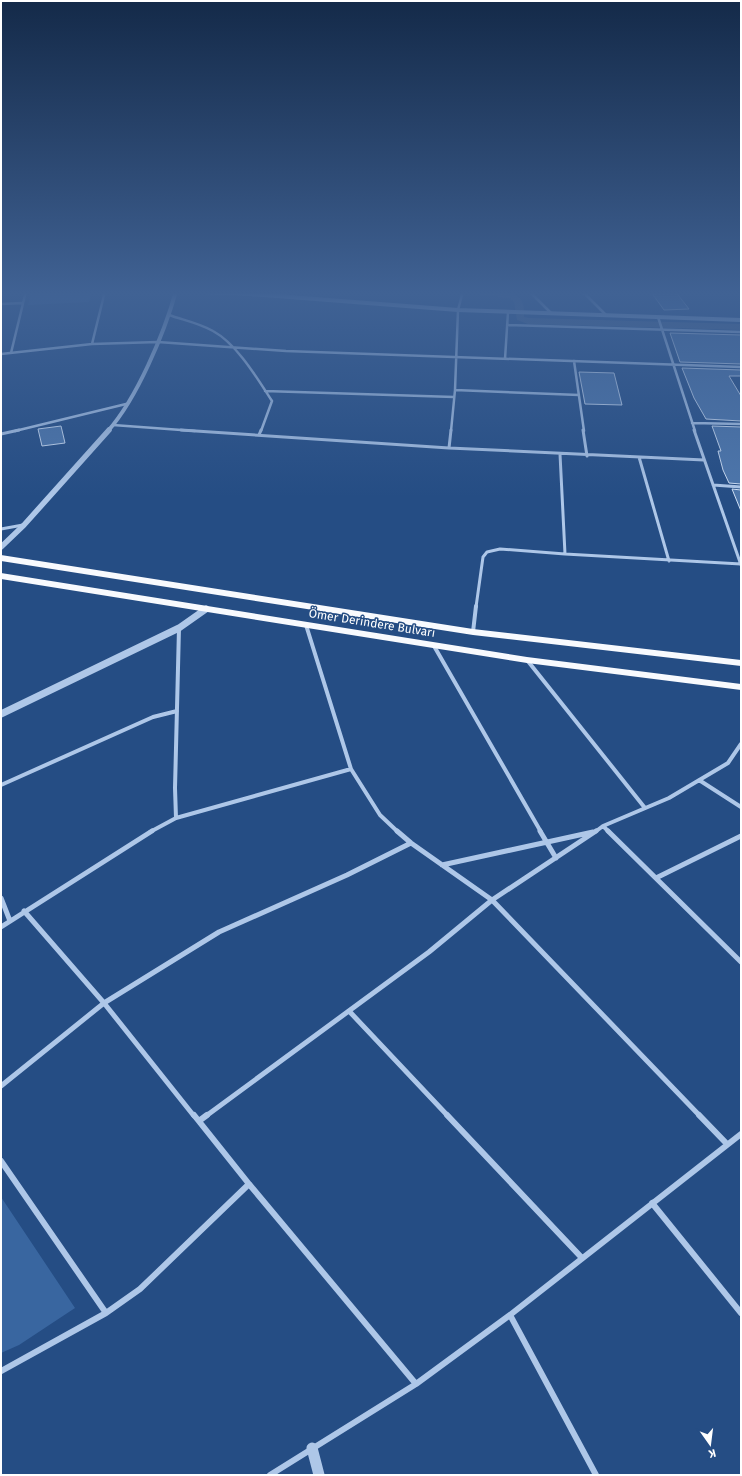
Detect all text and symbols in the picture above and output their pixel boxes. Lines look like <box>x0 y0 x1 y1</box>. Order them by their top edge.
street label: Ömer Derindere Bulvarı <box>308 604 437 640</box>
north arrow <box>690 1424 730 1464</box>
text: K <box>706 1446 717 1461</box>

